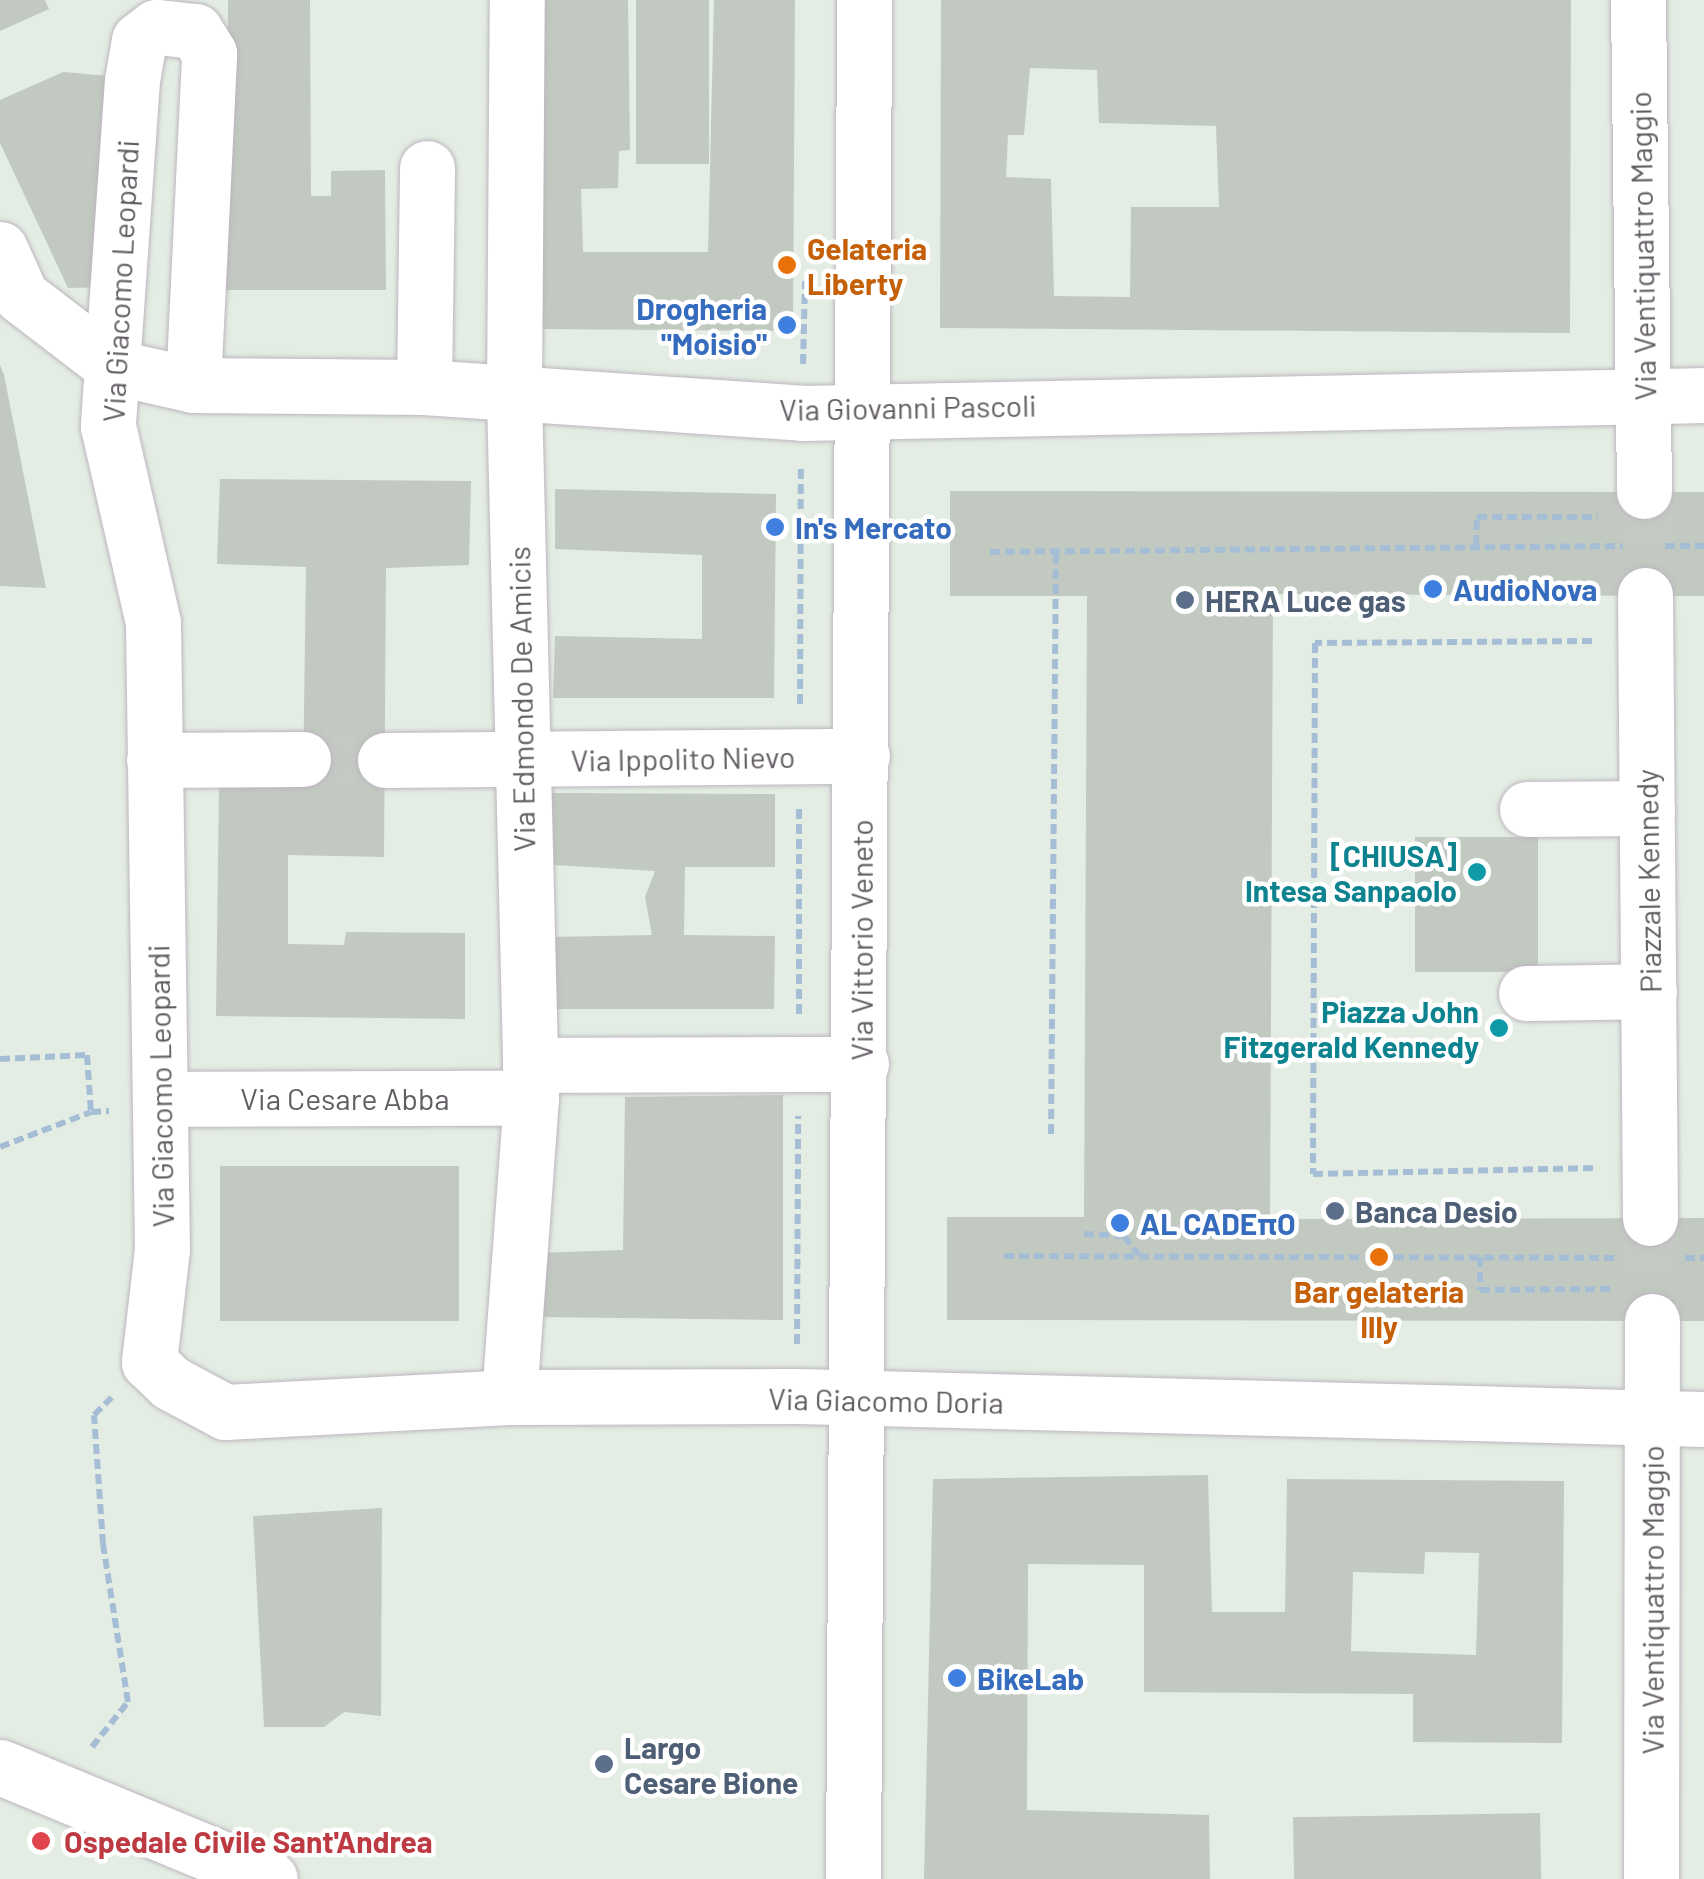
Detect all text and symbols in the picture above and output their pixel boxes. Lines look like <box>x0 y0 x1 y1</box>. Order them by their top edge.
street label: Via Ventiquattro Maggio <box>1621 91 1663 401</box>
street label: Via Giacomo Leopardi <box>95 139 145 423</box>
place label: Gelateria Liberty <box>807 230 927 300</box>
marker: Gelateria Liberty <box>776 254 798 276</box>
place label: Drogheria "Moisio" <box>636 290 767 360</box>
marker: Drogheria "Moisio" <box>776 314 798 336</box>
street label: Via Giovanni Pascoli <box>779 387 1037 427</box>
place label: In's Mercato <box>795 509 952 545</box>
marker: In's Mercato <box>764 516 786 538</box>
street label: Via Edmondo De Amicis <box>500 546 542 852</box>
place label: AudioNova <box>1453 571 1597 607</box>
marker: AudioNova <box>1422 578 1444 600</box>
place label: HERA Luce gas <box>1205 582 1406 618</box>
marker: HERA Luce gas <box>1174 589 1196 611</box>
street label: Via Ippolito Nievo <box>570 738 796 778</box>
street label: Piazzale Kennedy <box>1628 769 1668 993</box>
street label: Via Vittorio Veneto <box>843 819 879 1061</box>
place label: [CHIUSA] Intesa Sanpaolo <box>1245 837 1457 908</box>
marker: [CHIUSA] Intesa Sanpaolo <box>1466 861 1488 883</box>
street label: Via Giacomo Leopardi <box>140 944 180 1228</box>
place label: Piazza John Fitzgerald Kennedy <box>1224 993 1479 1064</box>
marker: Piazza John Fitzgerald Kennedy <box>1488 1017 1510 1039</box>
street label: Via Cesare Abba <box>240 1080 450 1116</box>
place label: Banca Desio <box>1355 1193 1518 1229</box>
marker: Banca Desio <box>1324 1200 1346 1222</box>
place label: AL CADEπO <box>1140 1205 1296 1241</box>
marker: AL CADEπO <box>1109 1212 1131 1234</box>
marker: Bar gelateria Illy <box>1368 1246 1390 1268</box>
place label: Bar gelateria Illy <box>1294 1273 1464 1344</box>
street label: Via Giacomo Doria <box>768 1380 1004 1420</box>
street label: Via Ventiquattro Maggio <box>1634 1445 1670 1755</box>
place label: BikeLab <box>977 1660 1084 1696</box>
marker: BikeLab <box>946 1667 968 1689</box>
place label: Largo Cesare Bione <box>624 1729 798 1800</box>
marker: Largo Cesare Bione <box>593 1753 615 1775</box>
place label: Ospedale Civile Sant'Andrea <box>64 1823 433 1859</box>
marker: Ospedale Civile Sant'Andrea <box>28 1828 54 1854</box>

